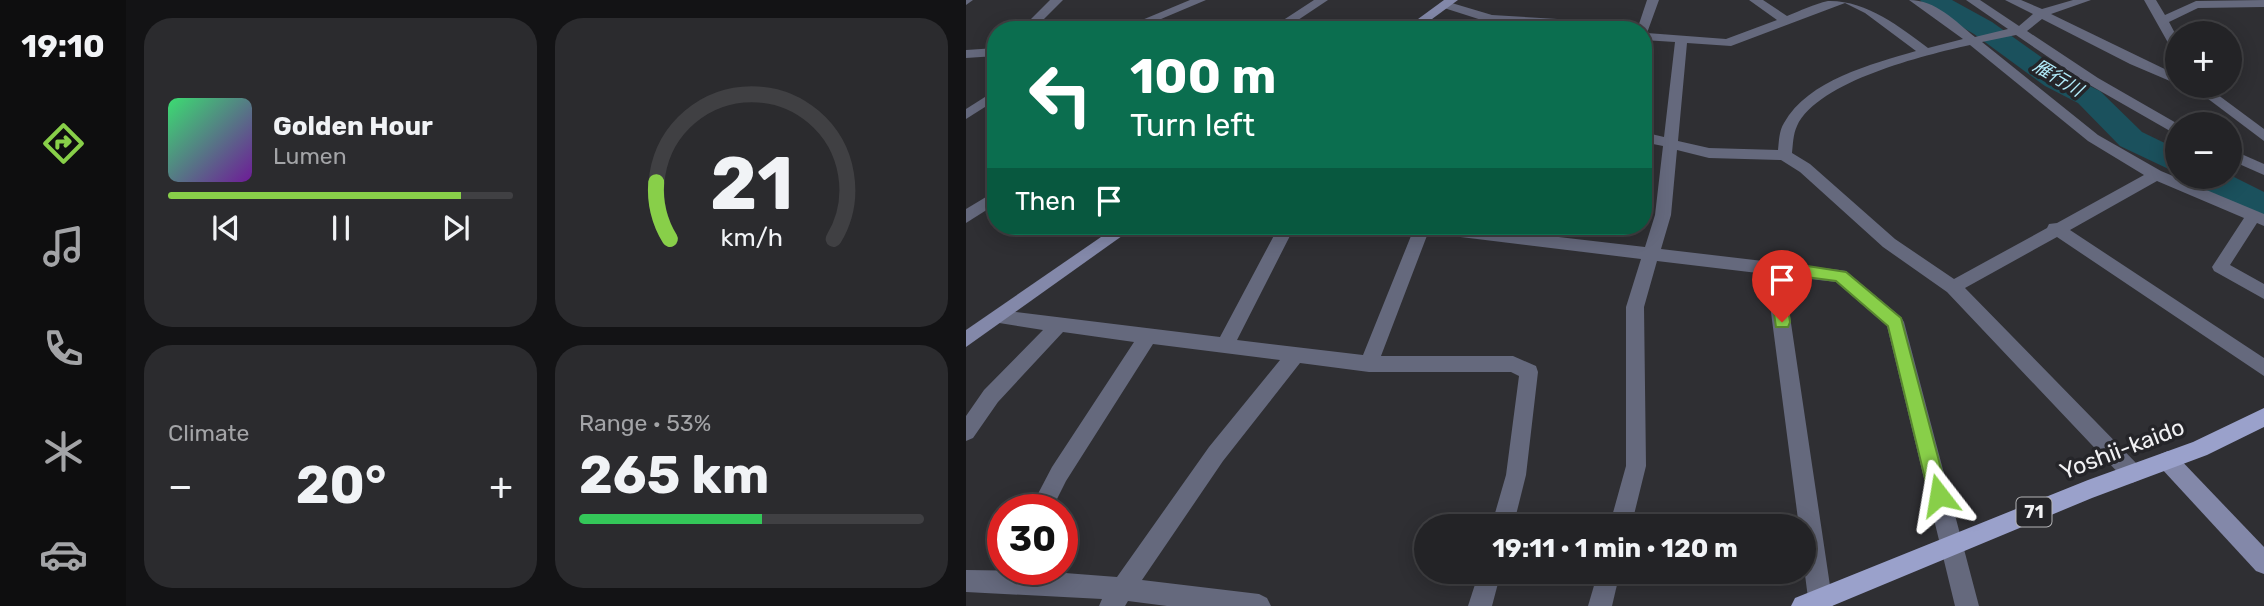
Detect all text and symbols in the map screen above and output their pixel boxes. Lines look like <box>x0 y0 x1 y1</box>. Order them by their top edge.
map controls <box>2165 21 2242 189</box>
button: + <box>2165 21 2242 98</box>
text: 19:10 <box>21 27 105 65</box>
text: 100 m <box>1130 47 1276 105</box>
icon: left <box>1015 49 1106 140</box>
water label: 雁行川 <box>2029 55 2089 102</box>
text: Turn left <box>1130 106 1255 144</box>
text: Golden Hour <box>273 111 433 142</box>
button: − <box>2165 112 2242 189</box>
icon: directions <box>39 119 88 168</box>
text: 21 <box>710 141 793 227</box>
text: Lumen <box>273 142 347 170</box>
icon: arrive <box>1090 182 1128 220</box>
text: Then <box>1015 186 1076 217</box>
icon: previous <box>207 209 245 247</box>
icon: pause <box>322 209 360 247</box>
icon: next <box>437 209 475 247</box>
icon: music <box>39 222 88 271</box>
text: km/h <box>720 223 783 252</box>
pin <box>1752 250 1812 322</box>
icon: arrive <box>1763 261 1801 299</box>
icon: phone <box>39 324 88 373</box>
text: Range · 53% <box>579 409 711 437</box>
street label: Yoshii-kaido <box>2056 412 2188 486</box>
text: Climate <box>168 419 249 447</box>
icon: climate <box>39 427 88 476</box>
text: 265 km <box>579 444 769 506</box>
text: 20° <box>296 454 386 516</box>
position arrow <box>1902 458 1976 532</box>
text: − <box>168 463 193 509</box>
text: + <box>489 463 513 509</box>
speed limit sign: 30 <box>987 494 1078 585</box>
road number: 71 <box>2016 498 2052 526</box>
icon: car <box>39 530 88 579</box>
text: 19:11 · 1 min · 120 m <box>1492 533 1738 564</box>

